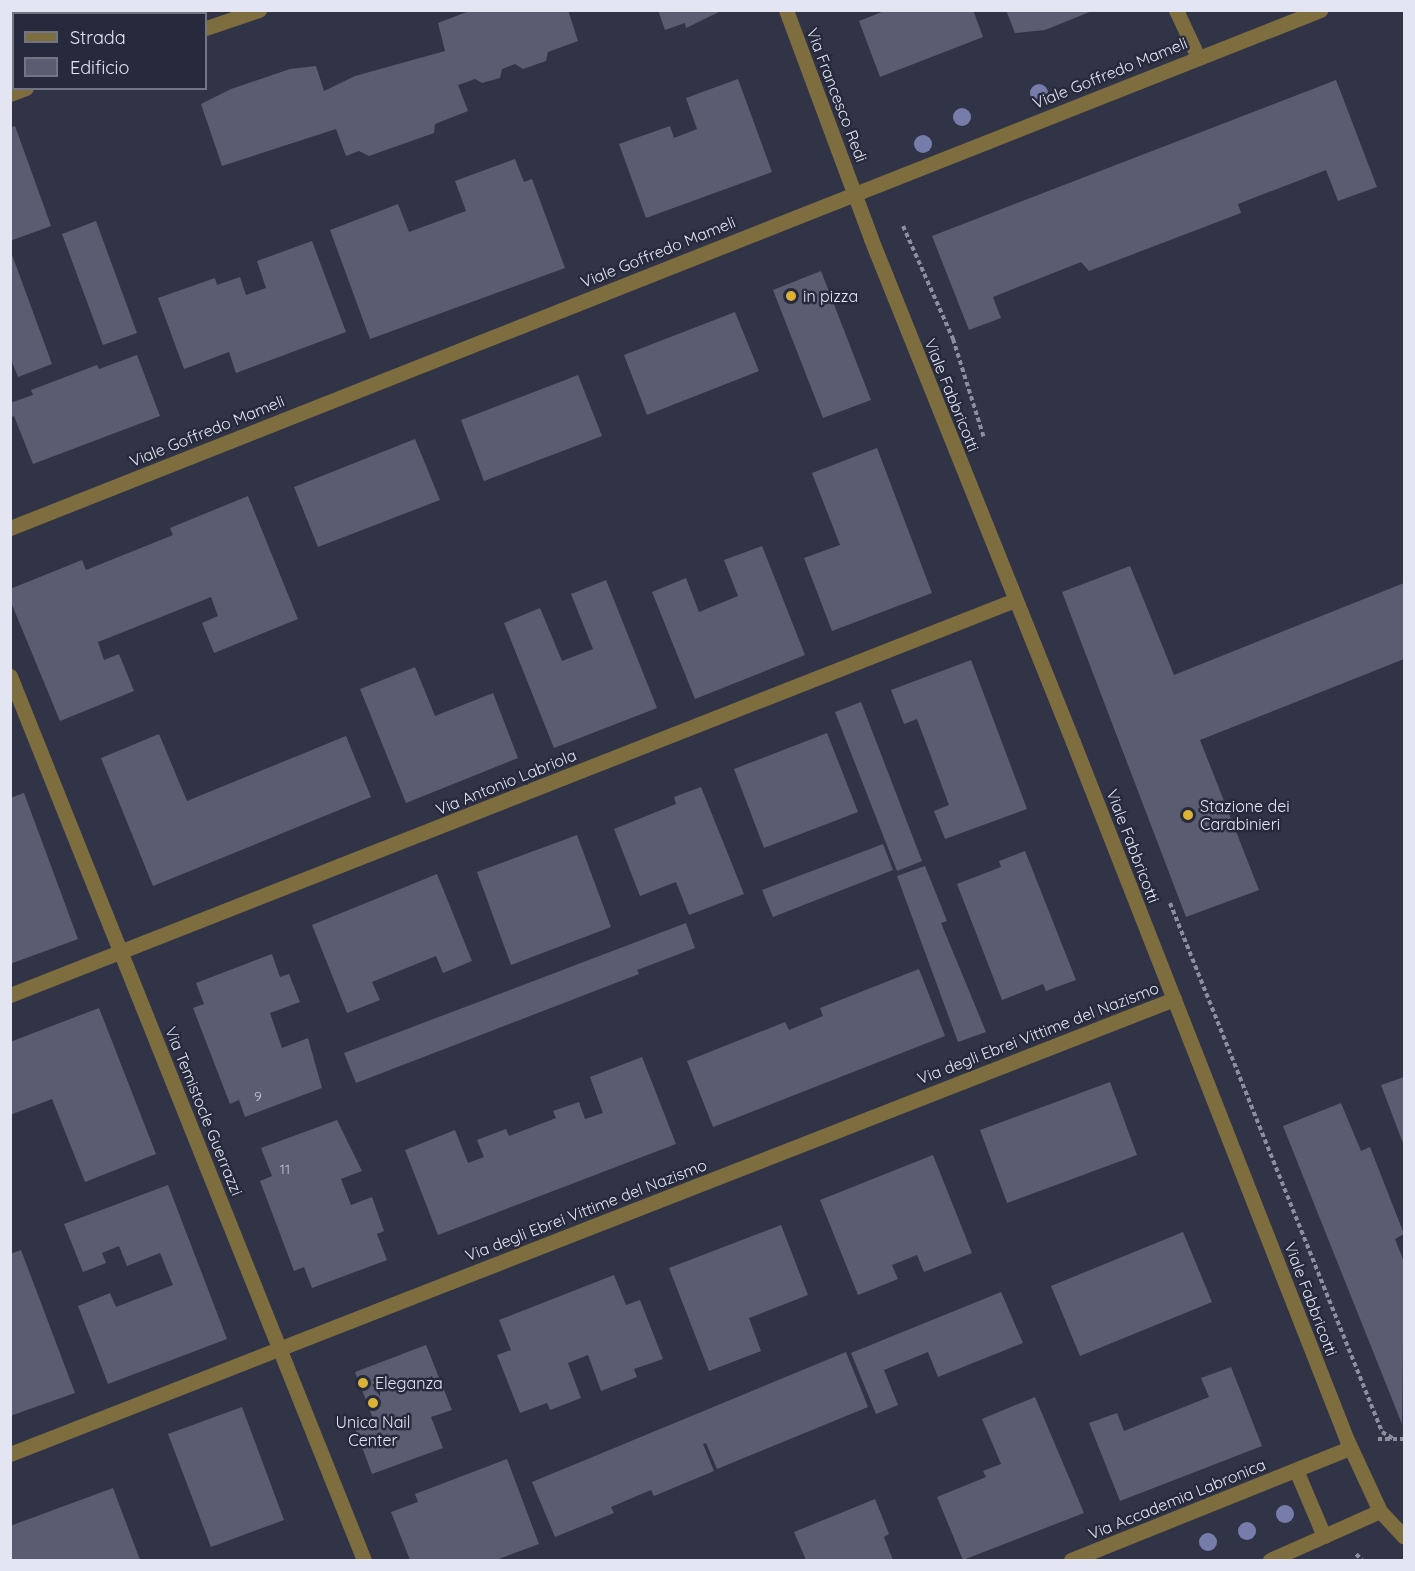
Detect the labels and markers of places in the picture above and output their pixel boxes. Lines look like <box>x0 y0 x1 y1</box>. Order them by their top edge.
place label: in pizza <box>803 286 858 306</box>
marker: in pizza <box>784 289 798 303</box>
place label: Stazione dei Carabinieri <box>1200 796 1290 834</box>
marker: Stazione dei Carabinieri <box>1181 808 1195 822</box>
place label: Eleganza <box>375 1373 443 1393</box>
marker: Eleganza <box>356 1376 370 1390</box>
marker: Unica Nail Center <box>366 1396 380 1410</box>
place label: Unica Nail Center <box>336 1412 410 1450</box>

